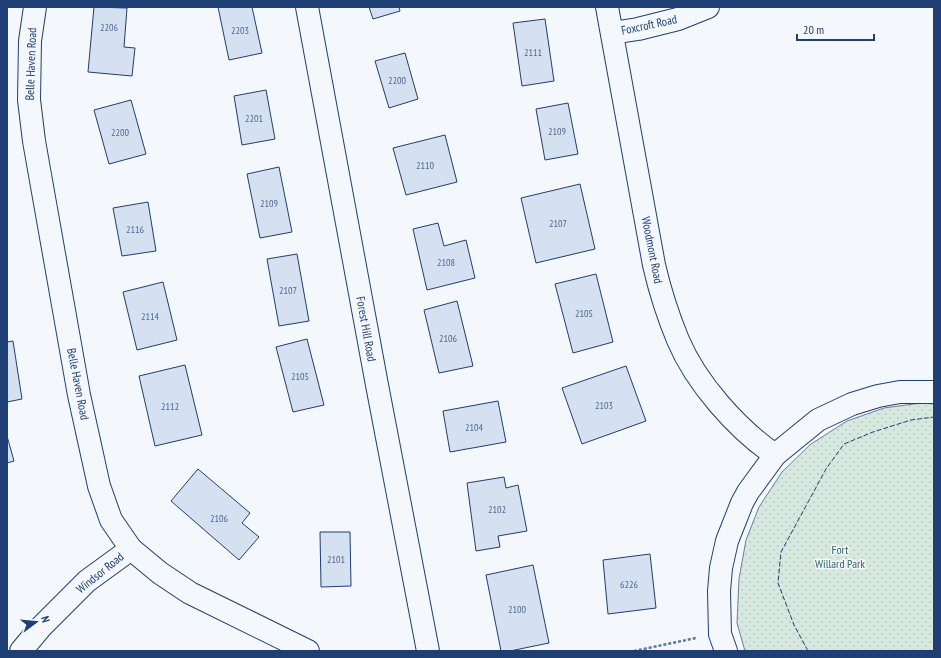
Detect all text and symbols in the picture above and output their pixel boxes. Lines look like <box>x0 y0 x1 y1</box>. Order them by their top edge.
street label: Foxcroft Road <box>620 11 678 38</box>
scale bar <box>797 16 874 42</box>
house number: 2206 <box>100 21 119 34</box>
text: 20 m <box>803 22 824 37</box>
house number: 2203 <box>231 24 249 37</box>
street label: Belle Haven Road <box>22 27 39 101</box>
house number: 2111 <box>524 46 542 59</box>
house number: 2200 <box>388 74 407 87</box>
house number: 2201 <box>245 112 263 125</box>
house number: 2109 <box>548 125 566 138</box>
house number: 2200 <box>111 126 130 139</box>
house number: 2110 <box>416 159 435 172</box>
house number: 2109 <box>260 197 278 210</box>
street label: Woodmont Road <box>639 215 666 285</box>
house number: 2107 <box>549 217 567 230</box>
house number: 2116 <box>126 223 145 236</box>
house number: 2108 <box>437 256 455 269</box>
house number: 2107 <box>279 284 297 297</box>
street label: Forest Hill Road <box>353 295 380 363</box>
house number: 2105 <box>575 307 593 320</box>
house number: 2114 <box>141 310 160 323</box>
house number: 2106 <box>439 332 458 345</box>
street label: Belle Haven Road <box>64 347 93 421</box>
house number: 2105 <box>291 370 309 383</box>
house number: 2103 <box>595 399 613 412</box>
house number: 2112 <box>161 400 179 413</box>
house number: 2104 <box>465 421 484 434</box>
house number: 2102 <box>488 503 506 516</box>
house number: 2106 <box>210 512 229 525</box>
park label: Fort Willard Park <box>815 542 865 571</box>
street label: Windsor Road <box>73 549 126 596</box>
house number: 2101 <box>327 553 345 566</box>
house number: 6226 <box>620 578 639 591</box>
north arrow <box>16 602 56 642</box>
house number: 2100 <box>508 603 527 616</box>
text: N <box>38 614 53 624</box>

